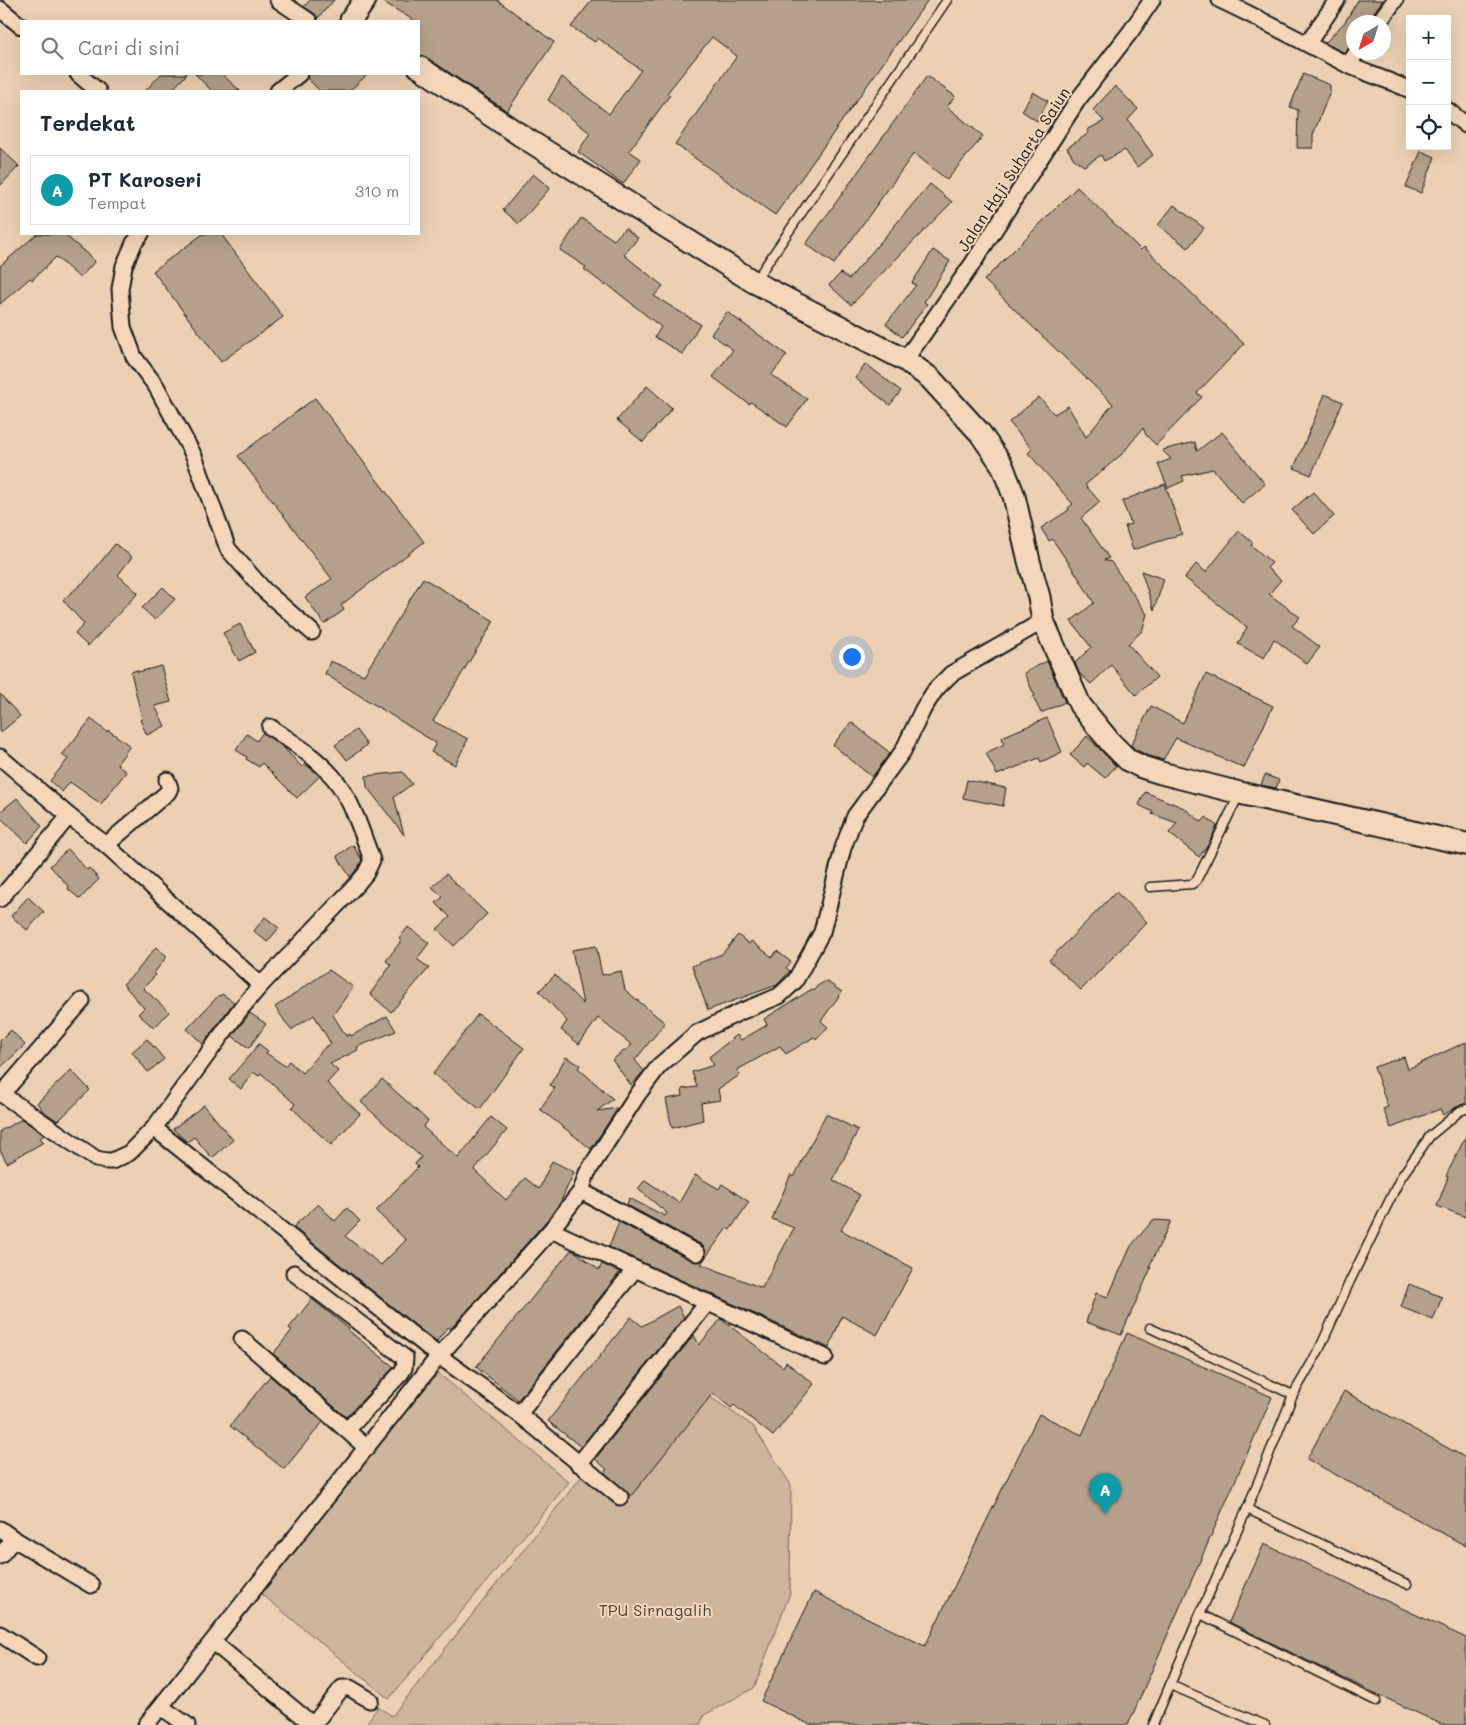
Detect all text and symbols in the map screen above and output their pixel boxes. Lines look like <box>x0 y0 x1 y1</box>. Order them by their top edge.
north arrow <box>1346 15 1391 60</box>
map controls <box>1406 15 1451 150</box>
button: + <box>1406 15 1451 60</box>
search box <box>20 20 420 75</box>
icon: search <box>38 34 66 62</box>
text: Cari di sini <box>78 35 180 60</box>
button: − <box>1406 60 1451 105</box>
street label: Jalan Haji Suharta Saiun <box>952 83 1074 255</box>
button: locate <box>1406 105 1451 150</box>
text: Terdekat <box>40 109 135 136</box>
text: PT Karoseri <box>88 167 202 192</box>
text: A <box>51 180 63 201</box>
text: 310 m <box>355 180 399 201</box>
text: Tempat <box>88 192 146 213</box>
your location <box>839 644 865 670</box>
pin: A <box>1089 1473 1121 1514</box>
park label: TPU Sirnagalih <box>599 1599 711 1620</box>

